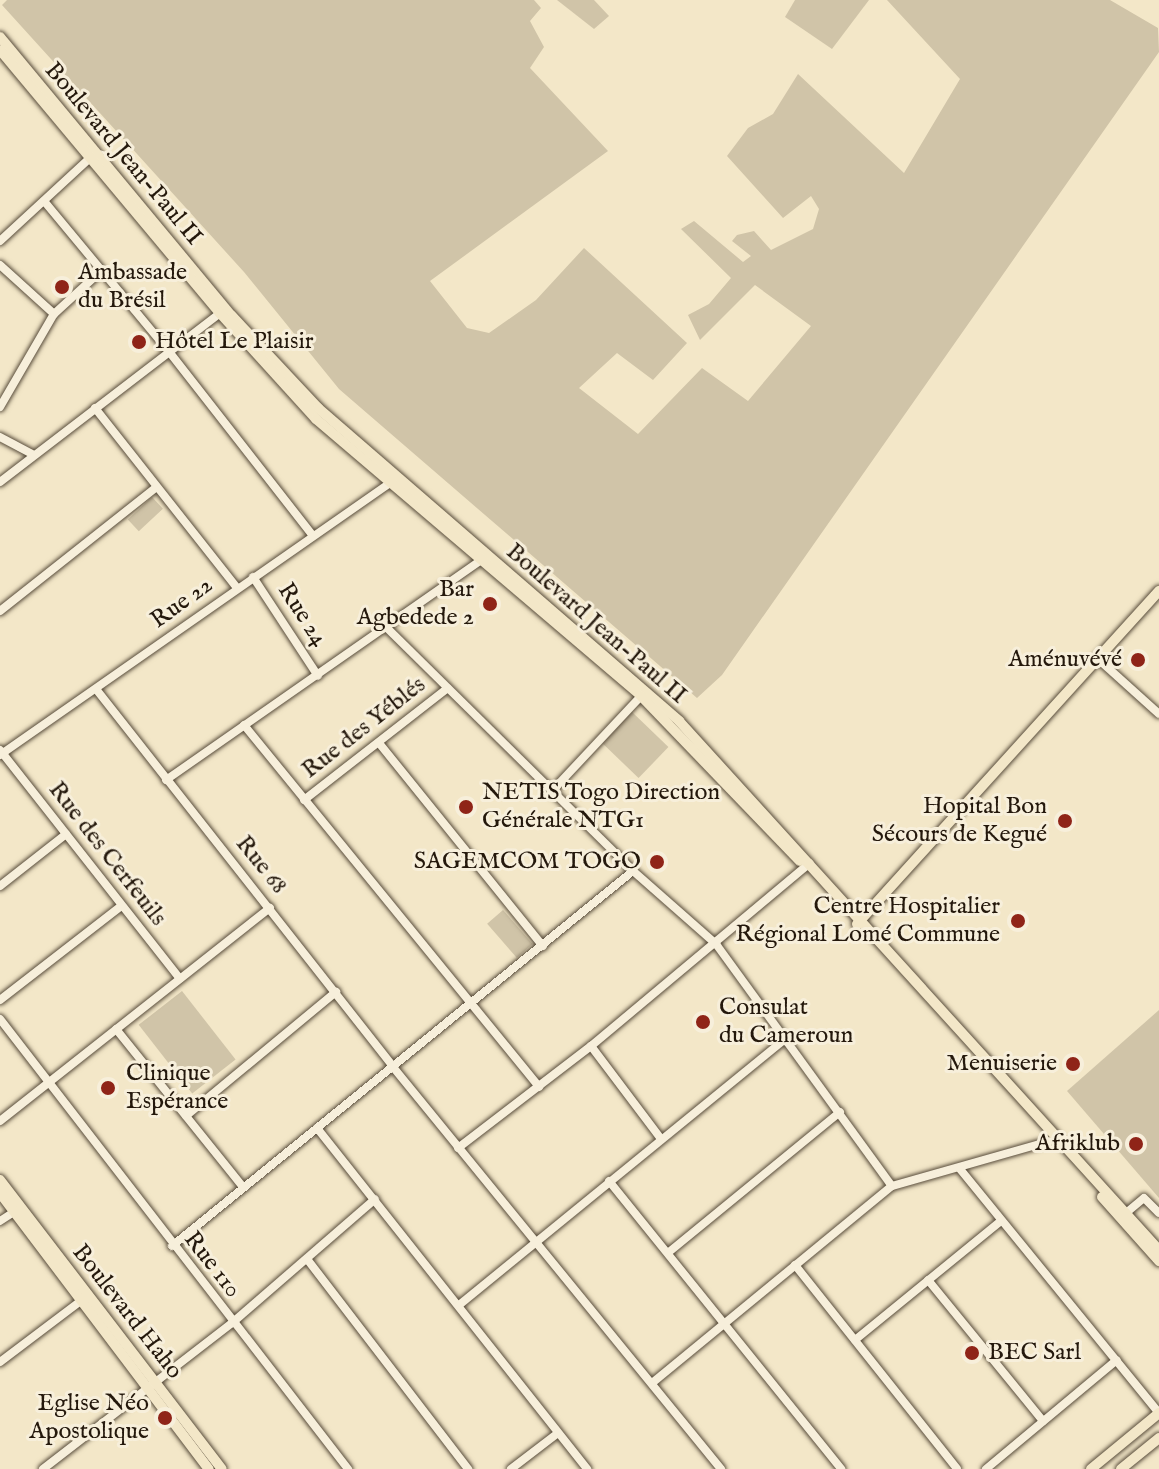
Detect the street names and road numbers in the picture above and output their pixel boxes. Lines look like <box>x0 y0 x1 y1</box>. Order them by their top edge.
street label: Boulevard Jean-Paul II <box>38 57 208 251</box>
street label: Boulevard Jean-Paul II <box>500 538 692 710</box>
street label: Rue 22 <box>145 571 219 635</box>
street label: Rue 24 <box>271 578 333 652</box>
street label: Rue des Yéblés <box>296 671 432 785</box>
street label: Rue des Cerfeuils <box>42 776 172 932</box>
street label: Rue 68 <box>229 830 293 900</box>
street label: Rue 110 <box>177 1226 247 1304</box>
street label: Boulevard Haho <box>65 1239 189 1385</box>

